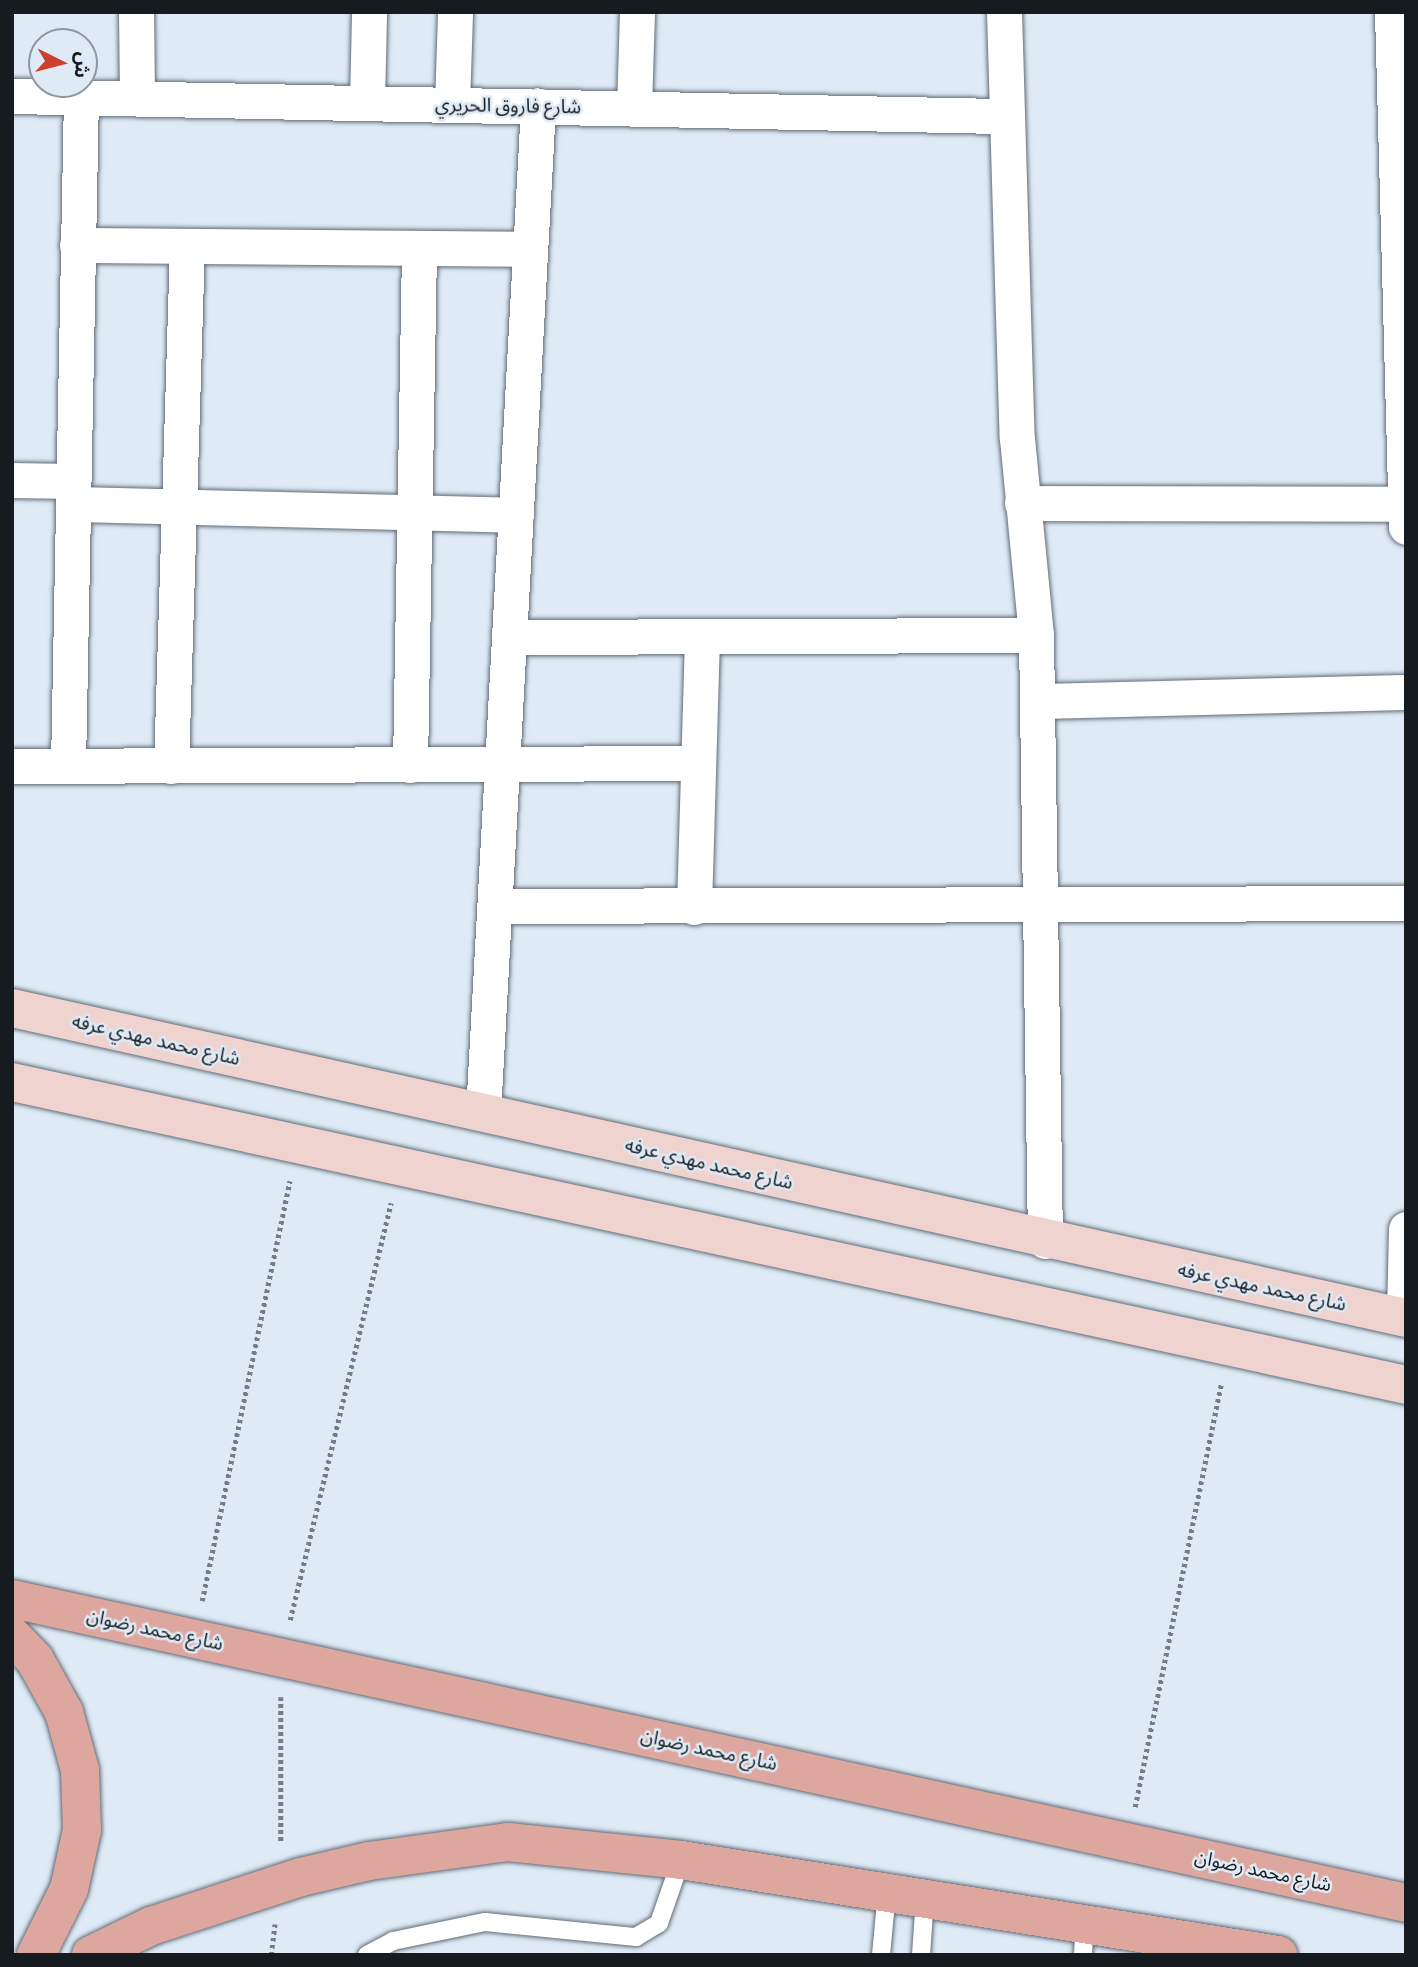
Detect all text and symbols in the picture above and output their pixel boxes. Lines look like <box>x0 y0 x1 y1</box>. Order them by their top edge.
north arrow <box>28 28 98 98</box>
text: ش <box>70 51 95 79</box>
street label: شارع فاروق الحريري <box>435 93 581 119</box>
street label: شارع محمد مهدي عرفه <box>70 1010 242 1070</box>
street label: شارع محمد مهدي عرفه <box>623 1134 795 1194</box>
street label: شارع محمد مهدي عرفه <box>1176 1258 1348 1316</box>
street label: شارع محمد رضوان <box>85 1604 225 1656</box>
street label: شارع محمد رضوان <box>639 1724 779 1776</box>
street label: شارع محمد رضوان <box>1193 1845 1333 1897</box>

